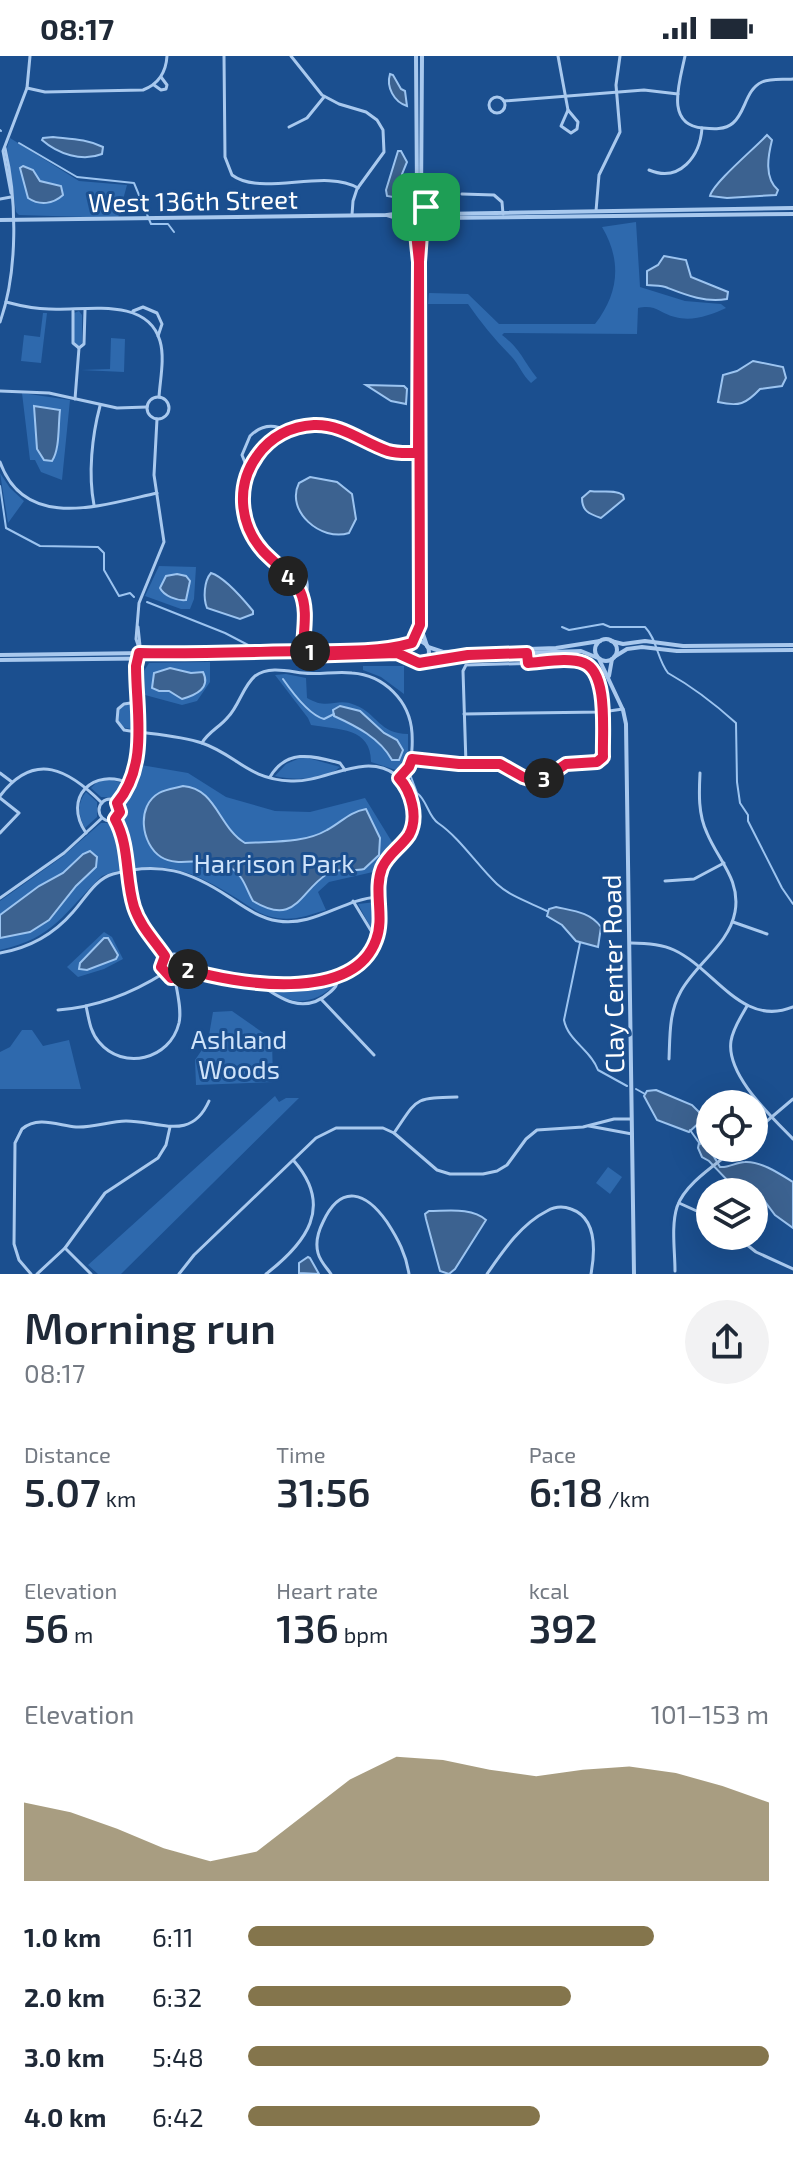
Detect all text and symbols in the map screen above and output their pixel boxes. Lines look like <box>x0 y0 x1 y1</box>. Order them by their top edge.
text: 08:17 <box>40 10 114 46</box>
pin <box>392 173 460 241</box>
street label: West 136th Street <box>88 183 298 217</box>
icon: arrive <box>404 185 448 229</box>
pin: 4 <box>268 556 308 596</box>
text: 4 <box>281 563 295 589</box>
pin: 1 <box>290 631 330 671</box>
text: 1 <box>305 638 315 664</box>
pin: 3 <box>524 758 564 798</box>
text: 3 <box>538 765 550 791</box>
park label: Harrison Park <box>194 847 355 878</box>
street label: Clay Center Road <box>595 874 629 1074</box>
pin: 2 <box>168 949 208 989</box>
text: 2 <box>182 956 194 982</box>
park label: Ashland Woods <box>191 1023 287 1084</box>
map controls <box>696 1090 768 1250</box>
button: locate <box>696 1090 768 1162</box>
button: layers <box>696 1178 768 1250</box>
text: Morning run <box>24 1300 276 1353</box>
button: share <box>685 1300 769 1384</box>
text: 08:17 <box>24 1357 85 1388</box>
text: Distance <box>24 1441 111 1467</box>
text: Time <box>276 1441 326 1467</box>
text: Pace <box>529 1441 576 1467</box>
text: 5.07 <box>24 1467 101 1515</box>
text: 31:56 <box>276 1467 371 1515</box>
text: 6:18 <box>529 1467 603 1515</box>
text: km <box>101 1485 136 1511</box>
text: /km <box>603 1485 650 1511</box>
text: Elevation <box>24 1577 117 1603</box>
text: Heart rate <box>276 1577 378 1603</box>
text: kcal <box>529 1577 569 1603</box>
text: 56 <box>24 1603 69 1651</box>
text: 136 <box>276 1603 339 1651</box>
text: 392 <box>529 1603 597 1651</box>
text: m <box>69 1621 93 1647</box>
text: bpm <box>339 1621 388 1647</box>
text: Elevation <box>24 1698 134 1729</box>
text: 101–153 m <box>651 1698 769 1729</box>
text: 1.0 km <box>24 1921 101 1952</box>
text: 6:11 <box>152 1921 194 1952</box>
text: 2.0 km <box>24 1981 105 2012</box>
text: 6:32 <box>152 1981 202 2012</box>
text: 3.0 km <box>24 2041 105 2072</box>
text: 5:48 <box>152 2041 204 2072</box>
text: 4.0 km <box>24 2101 106 2132</box>
text: 6:42 <box>152 2101 204 2132</box>

